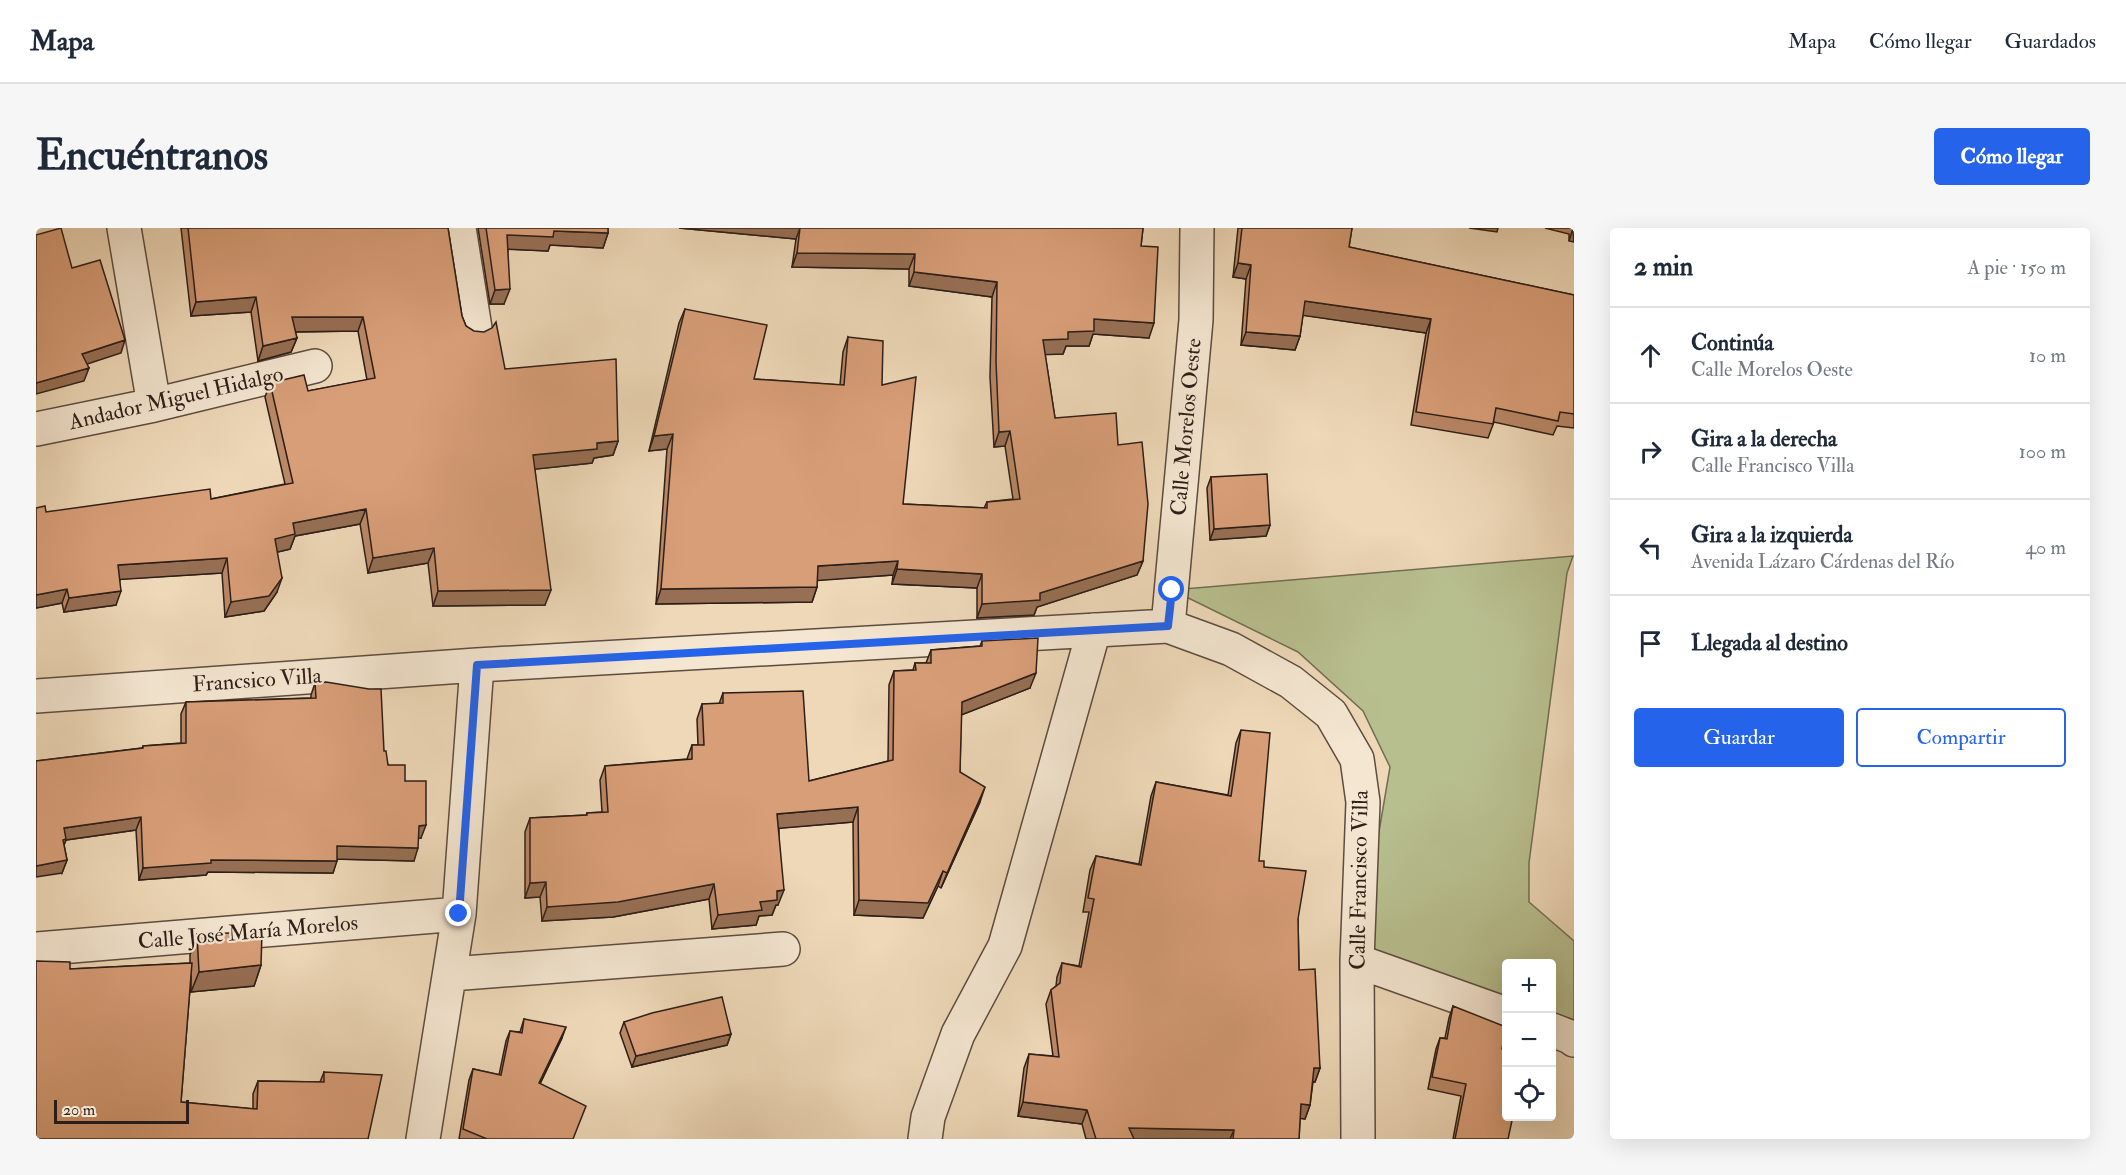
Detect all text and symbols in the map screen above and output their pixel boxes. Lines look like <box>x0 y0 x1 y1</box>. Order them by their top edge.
text: Mapa <box>30 24 94 59</box>
text: Mapa <box>1788 28 1836 55</box>
text: Cómo llegar <box>1869 28 1972 55</box>
text: Guardados <box>2005 28 2096 55</box>
button: Cómo llegar <box>1934 128 2090 185</box>
text: Encuéntranos <box>36 130 268 182</box>
text: 2 min <box>1634 251 1693 283</box>
text: A pie · 150 m <box>1967 255 2066 280</box>
text: Continúa <box>1691 329 1774 357</box>
street label: Calle Morelos Oeste <box>1164 337 1208 517</box>
icon: ahead <box>1634 339 1667 372</box>
text: 10 m <box>2029 343 2066 368</box>
text: Calle Morelos Oeste <box>1691 357 1853 382</box>
street label: Andador Miguel Hidalgo <box>65 360 286 437</box>
text: Gira a la derecha <box>1691 425 1837 453</box>
icon: right <box>1634 435 1667 468</box>
text: 100 m <box>2019 439 2066 464</box>
text: Calle Francisco Villa <box>1691 453 1854 478</box>
text: Gira a la izquierda <box>1691 521 1852 549</box>
icon: left <box>1634 531 1667 564</box>
text: 40 m <box>2025 535 2066 560</box>
text: Avenida Lázaro Cárdenas del Río <box>1691 549 1954 574</box>
route start <box>1158 576 1184 602</box>
icon: arrive <box>1634 627 1667 660</box>
text: Llegada al destino <box>1691 629 1848 657</box>
street label: Francsico Villa <box>191 661 324 698</box>
button: Guardar <box>1634 708 1844 767</box>
button: Compartir <box>1856 708 2066 767</box>
street label: Calle Francisco Villa <box>1343 789 1375 970</box>
route end <box>445 900 471 926</box>
street label: Calle José María Morelos <box>137 908 359 956</box>
map controls <box>1502 959 1556 1121</box>
button: + <box>1502 959 1556 1013</box>
button: − <box>1502 1013 1556 1067</box>
button: locate <box>1502 1067 1556 1121</box>
scale bar <box>54 1097 189 1124</box>
text: 20 m <box>63 1100 95 1120</box>

